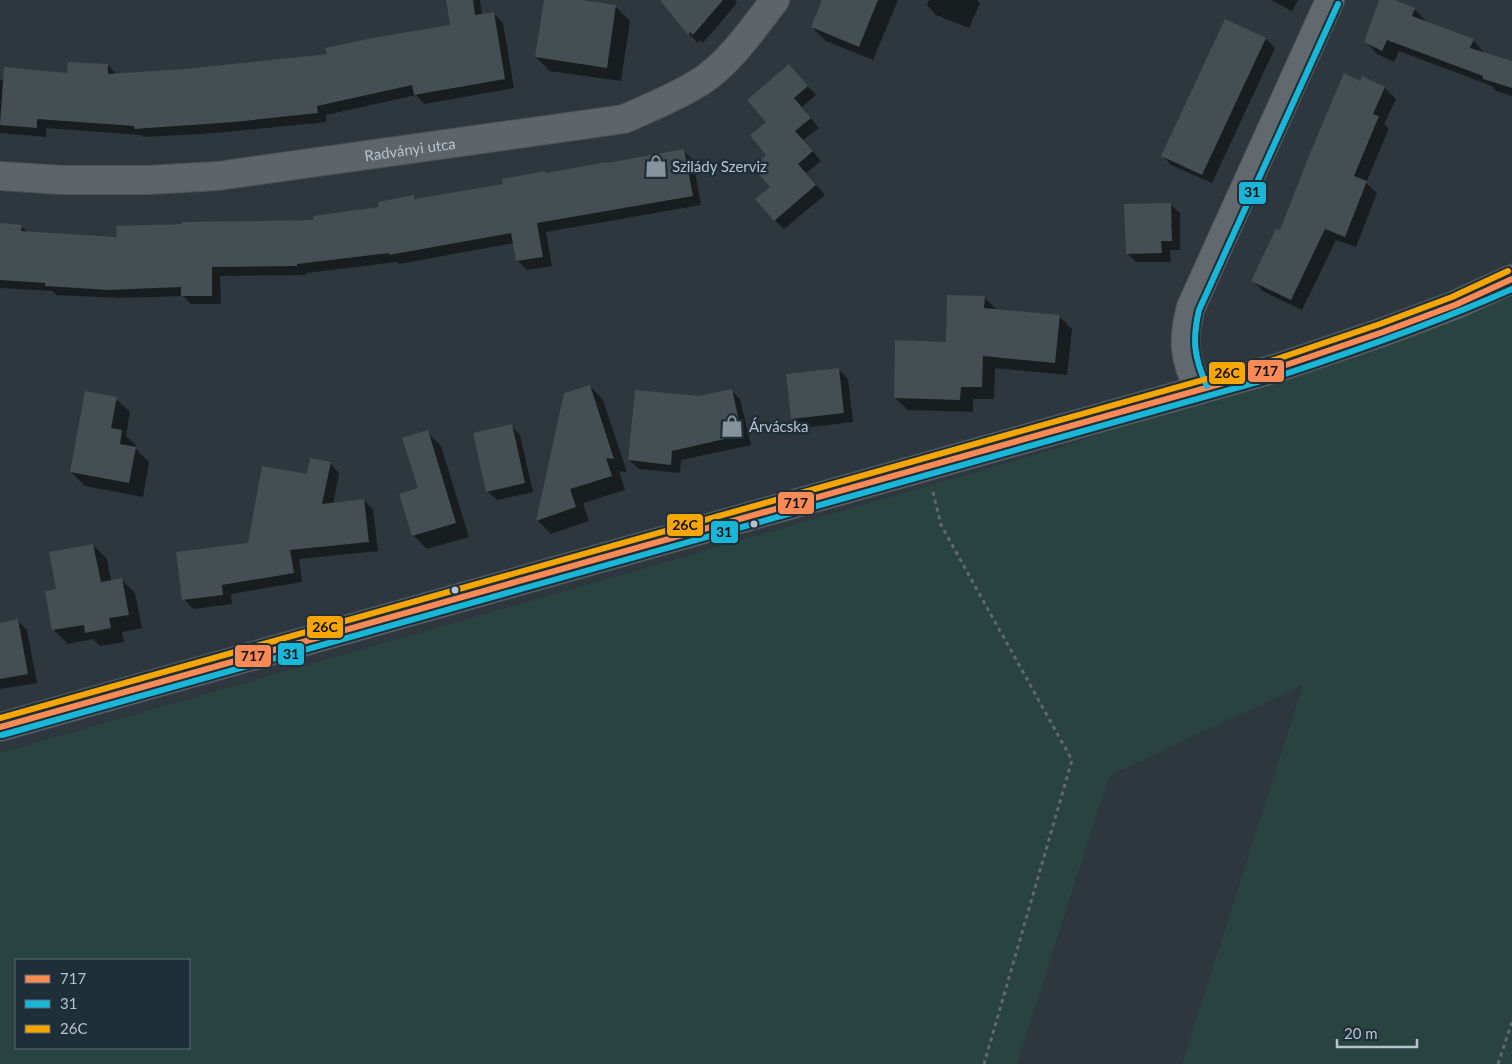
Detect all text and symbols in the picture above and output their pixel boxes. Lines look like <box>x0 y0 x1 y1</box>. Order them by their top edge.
street label: Radványi utca <box>363 134 457 164</box>
shop icon: Szilády Szerviz <box>643 153 669 179</box>
place label: Szilády Szerviz <box>672 157 767 175</box>
line badge: 31 <box>1238 181 1267 205</box>
text: 31 <box>1244 183 1260 200</box>
line badge: 717 <box>1247 359 1285 383</box>
line badge: 26C <box>1208 361 1246 385</box>
text: 717 <box>1254 362 1278 379</box>
text: 26C <box>1214 364 1240 381</box>
shop icon: Árvácska <box>719 413 745 439</box>
place label: Árvácska <box>749 417 808 435</box>
line badge: 717 <box>777 491 815 515</box>
text: 717 <box>784 494 808 511</box>
line badge: 26C <box>666 513 704 537</box>
text: 26C <box>672 516 698 533</box>
unlabelled marker <box>749 519 759 529</box>
line badge: 31 <box>710 520 739 544</box>
text: 31 <box>716 523 732 540</box>
unlabelled marker <box>450 585 460 595</box>
line badge: 26C <box>306 615 344 639</box>
text: 26C <box>312 618 338 635</box>
line badge: 31 <box>277 642 305 666</box>
line badge: 717 <box>234 644 272 668</box>
text: 31 <box>283 645 299 662</box>
text: 717 <box>241 647 265 664</box>
legend <box>15 959 190 1049</box>
text: 717 <box>60 969 86 987</box>
text: 31 <box>60 994 77 1012</box>
scale bar <box>1337 1016 1417 1048</box>
text: 26C <box>60 1019 87 1037</box>
text: 20 m <box>1344 1024 1378 1042</box>

